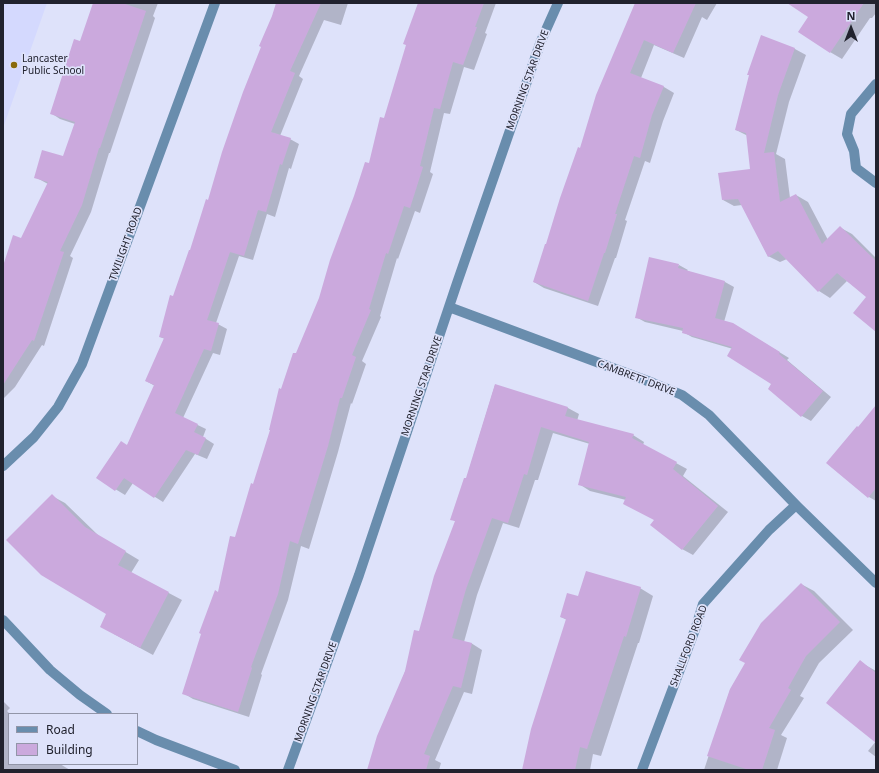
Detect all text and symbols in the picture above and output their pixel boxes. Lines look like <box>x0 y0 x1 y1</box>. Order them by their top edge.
north arrow <box>831 8 871 48</box>
text: N <box>847 8 855 23</box>
street label: MORNING STAR DRIVE <box>504 28 552 132</box>
place label: Lancaster Public School <box>22 53 84 76</box>
marker: Lancaster Public School <box>9 60 19 70</box>
street label: TWILIGHT ROAD <box>107 206 145 282</box>
street label: MORNING STAR DRIVE <box>399 334 445 438</box>
street label: CAMBRETT DRIVE <box>595 358 677 398</box>
street label: SHALLFORD ROAD <box>668 604 710 688</box>
street label: MORNING STAR DRIVE <box>292 640 340 744</box>
legend <box>8 713 138 765</box>
text: Road <box>46 721 75 738</box>
text: Building <box>46 741 93 758</box>

